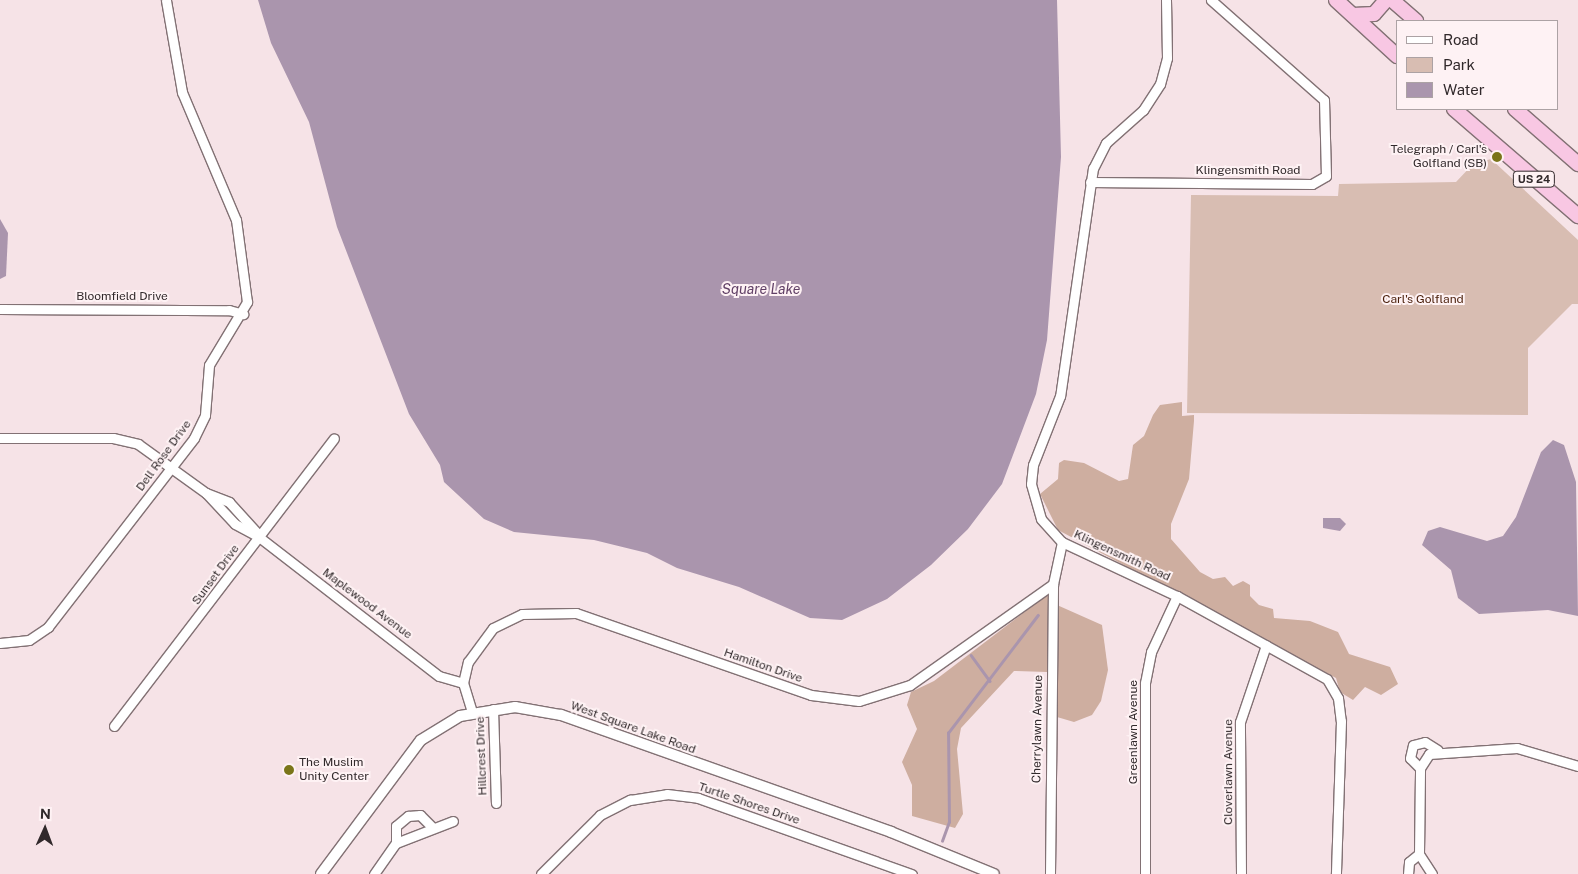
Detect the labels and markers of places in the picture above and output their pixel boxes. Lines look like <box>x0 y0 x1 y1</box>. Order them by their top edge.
place label: Telegraph / Carl's Golfland (SB) <box>1390 143 1487 171</box>
marker: Telegraph / Carl's Golfland (SB) <box>1491 151 1503 163</box>
place label: The Muslim Unity Center <box>299 756 369 784</box>
marker: The Muslim Unity Center <box>283 764 295 776</box>

